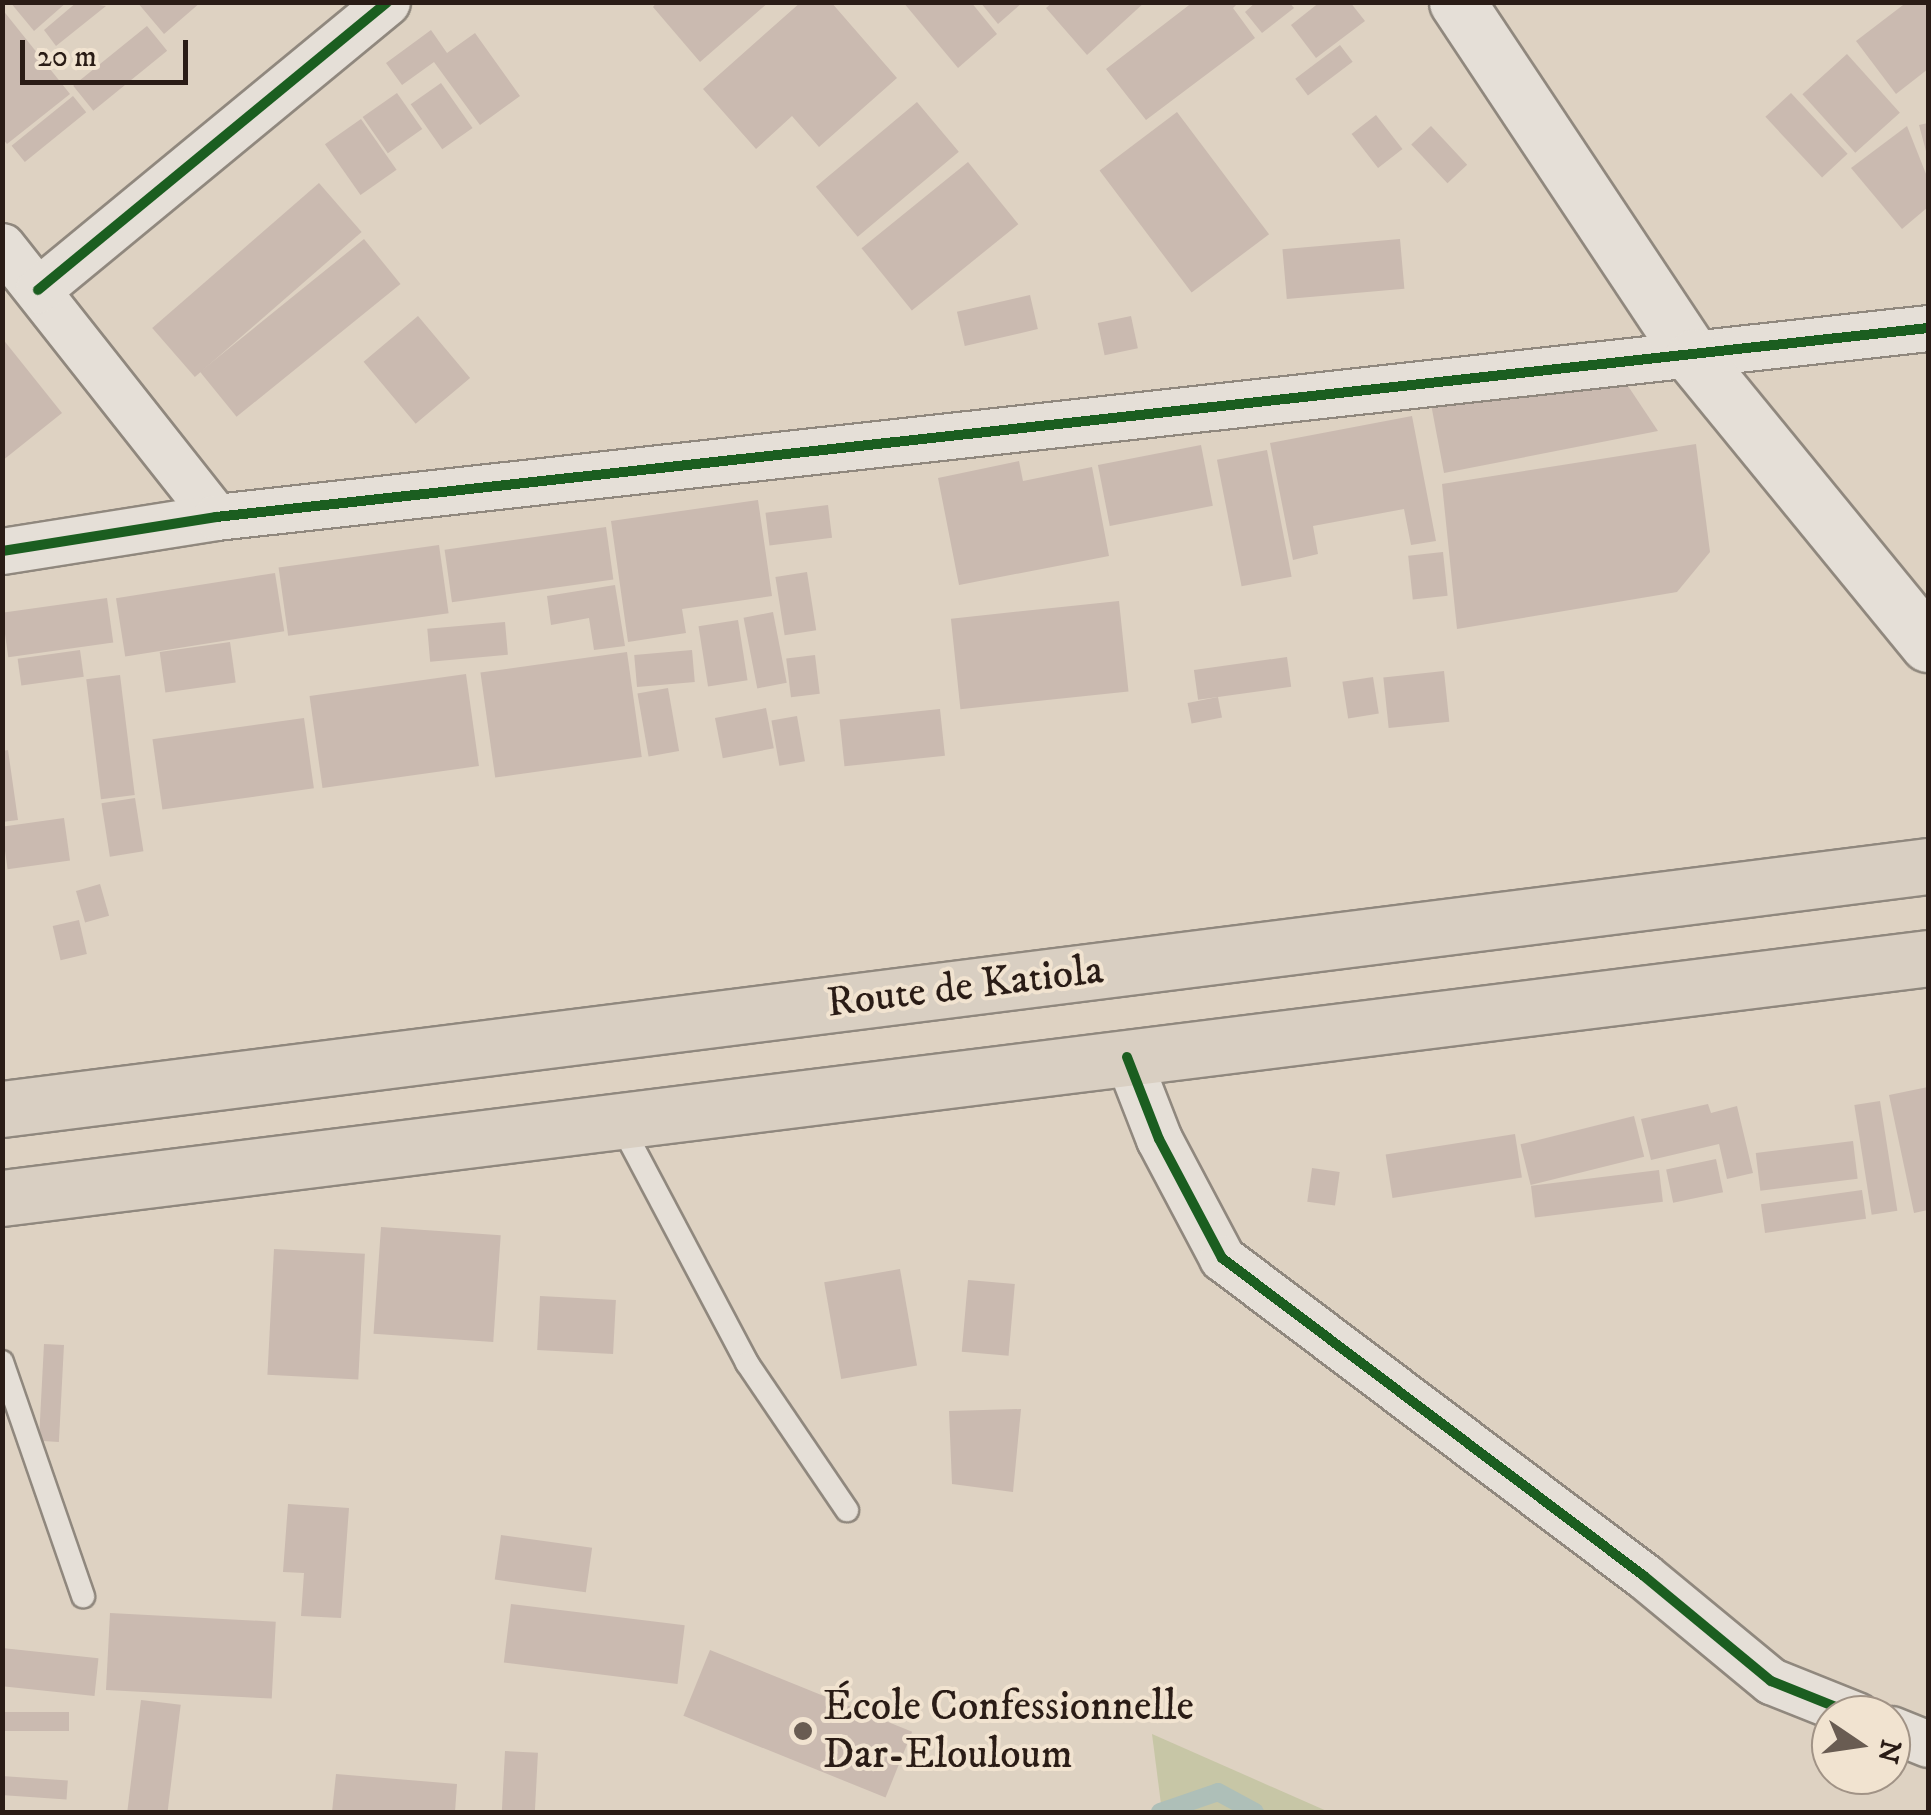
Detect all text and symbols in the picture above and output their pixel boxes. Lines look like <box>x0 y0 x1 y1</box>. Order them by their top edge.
scale bar <box>25 20 192 82</box>
text: 20 m <box>37 39 97 76</box>
street label: Route de Katiola <box>824 945 1106 1029</box>
place label: École Confessionnelle Dar-Elouloum <box>823 1682 1194 1780</box>
north arrow <box>1811 1695 1911 1795</box>
marker: École Confessionnelle Dar-Elouloum <box>792 1720 814 1742</box>
text: N <box>1869 1736 1908 1767</box>

